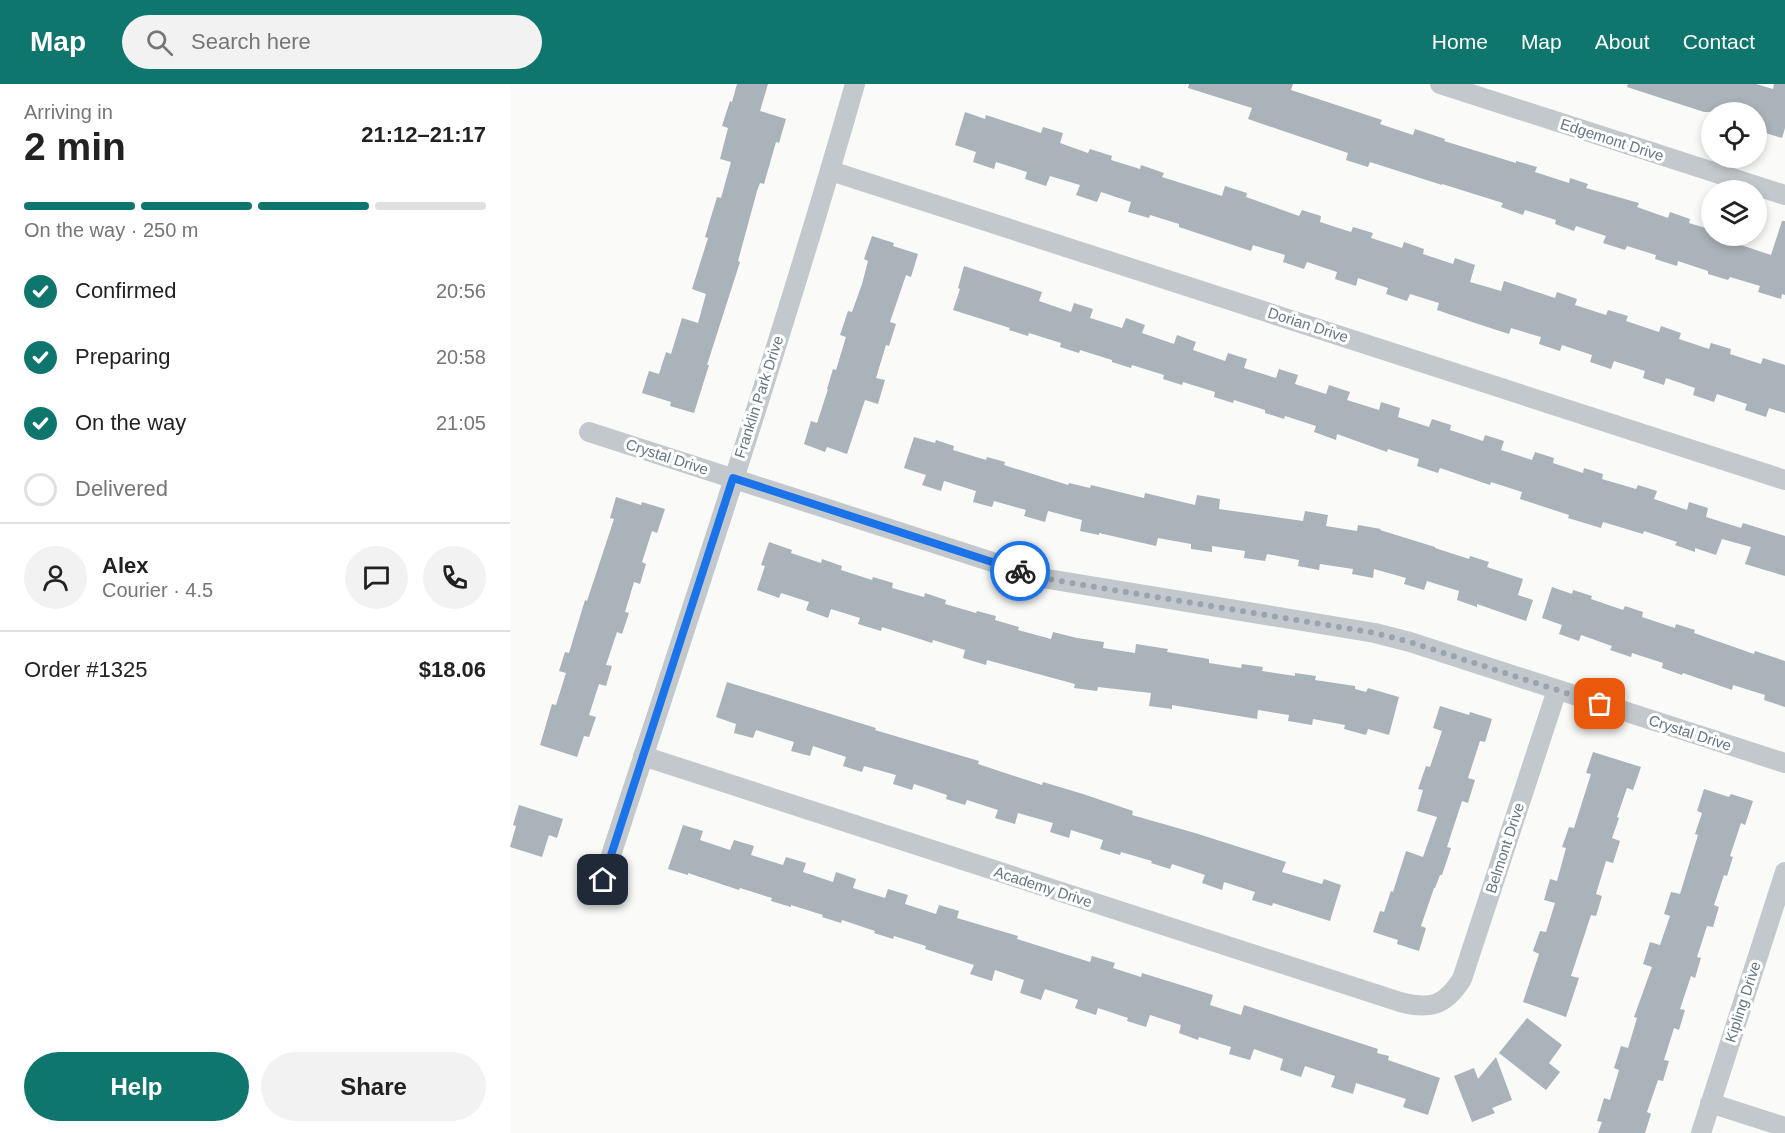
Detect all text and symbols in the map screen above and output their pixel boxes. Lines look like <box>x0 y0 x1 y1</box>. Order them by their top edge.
search box <box>122 15 542 69</box>
text: Map <box>30 26 86 57</box>
icon: search <box>143 26 176 59</box>
text: Search here <box>191 29 311 54</box>
text: Home <box>1432 30 1488 53</box>
text: Map <box>1521 30 1562 53</box>
text: About <box>1595 30 1650 53</box>
text: Contact <box>1683 30 1755 53</box>
text: Arriving in <box>24 101 113 123</box>
map controls <box>1701 102 1767 246</box>
button: locate <box>1701 102 1767 168</box>
street label: Edgemont Drive <box>1558 115 1666 164</box>
text: 21:12–21:17 <box>361 122 486 147</box>
text: 2 min <box>24 125 126 168</box>
button: layers <box>1701 180 1767 246</box>
text: On the way · 250 m <box>24 219 199 241</box>
icon: check <box>24 275 57 308</box>
text: Confirmed <box>75 278 176 303</box>
text: 20:56 <box>436 280 486 302</box>
street label: Dorian Drive <box>1266 304 1350 345</box>
street label: Franklin Park Drive <box>731 334 786 460</box>
icon: check <box>24 341 57 374</box>
text: Preparing <box>75 344 170 369</box>
text: 20:58 <box>436 346 486 368</box>
icon: check <box>24 407 57 440</box>
text: On the way <box>75 410 186 435</box>
text: 21:05 <box>436 412 486 434</box>
street label: Crystal Drive <box>624 435 711 478</box>
text: Delivered <box>75 476 168 501</box>
courier <box>990 541 1050 601</box>
button: person <box>24 546 87 609</box>
button: chat <box>345 546 408 609</box>
button: phone <box>423 546 486 609</box>
text: Alex <box>102 553 148 578</box>
icon: bike <box>1004 555 1037 588</box>
text: Courier · 4.5 <box>102 579 213 601</box>
text: Order #1325 <box>24 657 148 682</box>
text: $18.06 <box>419 657 486 682</box>
pin <box>1574 678 1625 729</box>
icon: bag <box>1583 687 1616 720</box>
street label: Crystal Drive <box>1647 711 1734 754</box>
street label: Belmont Drive <box>1482 800 1527 895</box>
pin <box>577 854 628 905</box>
icon: home <box>586 863 619 896</box>
street label: Academy Drive <box>992 863 1094 910</box>
street label: Kipling Drive <box>1721 959 1764 1045</box>
button: Help <box>24 1052 249 1121</box>
button: Share <box>261 1052 486 1121</box>

